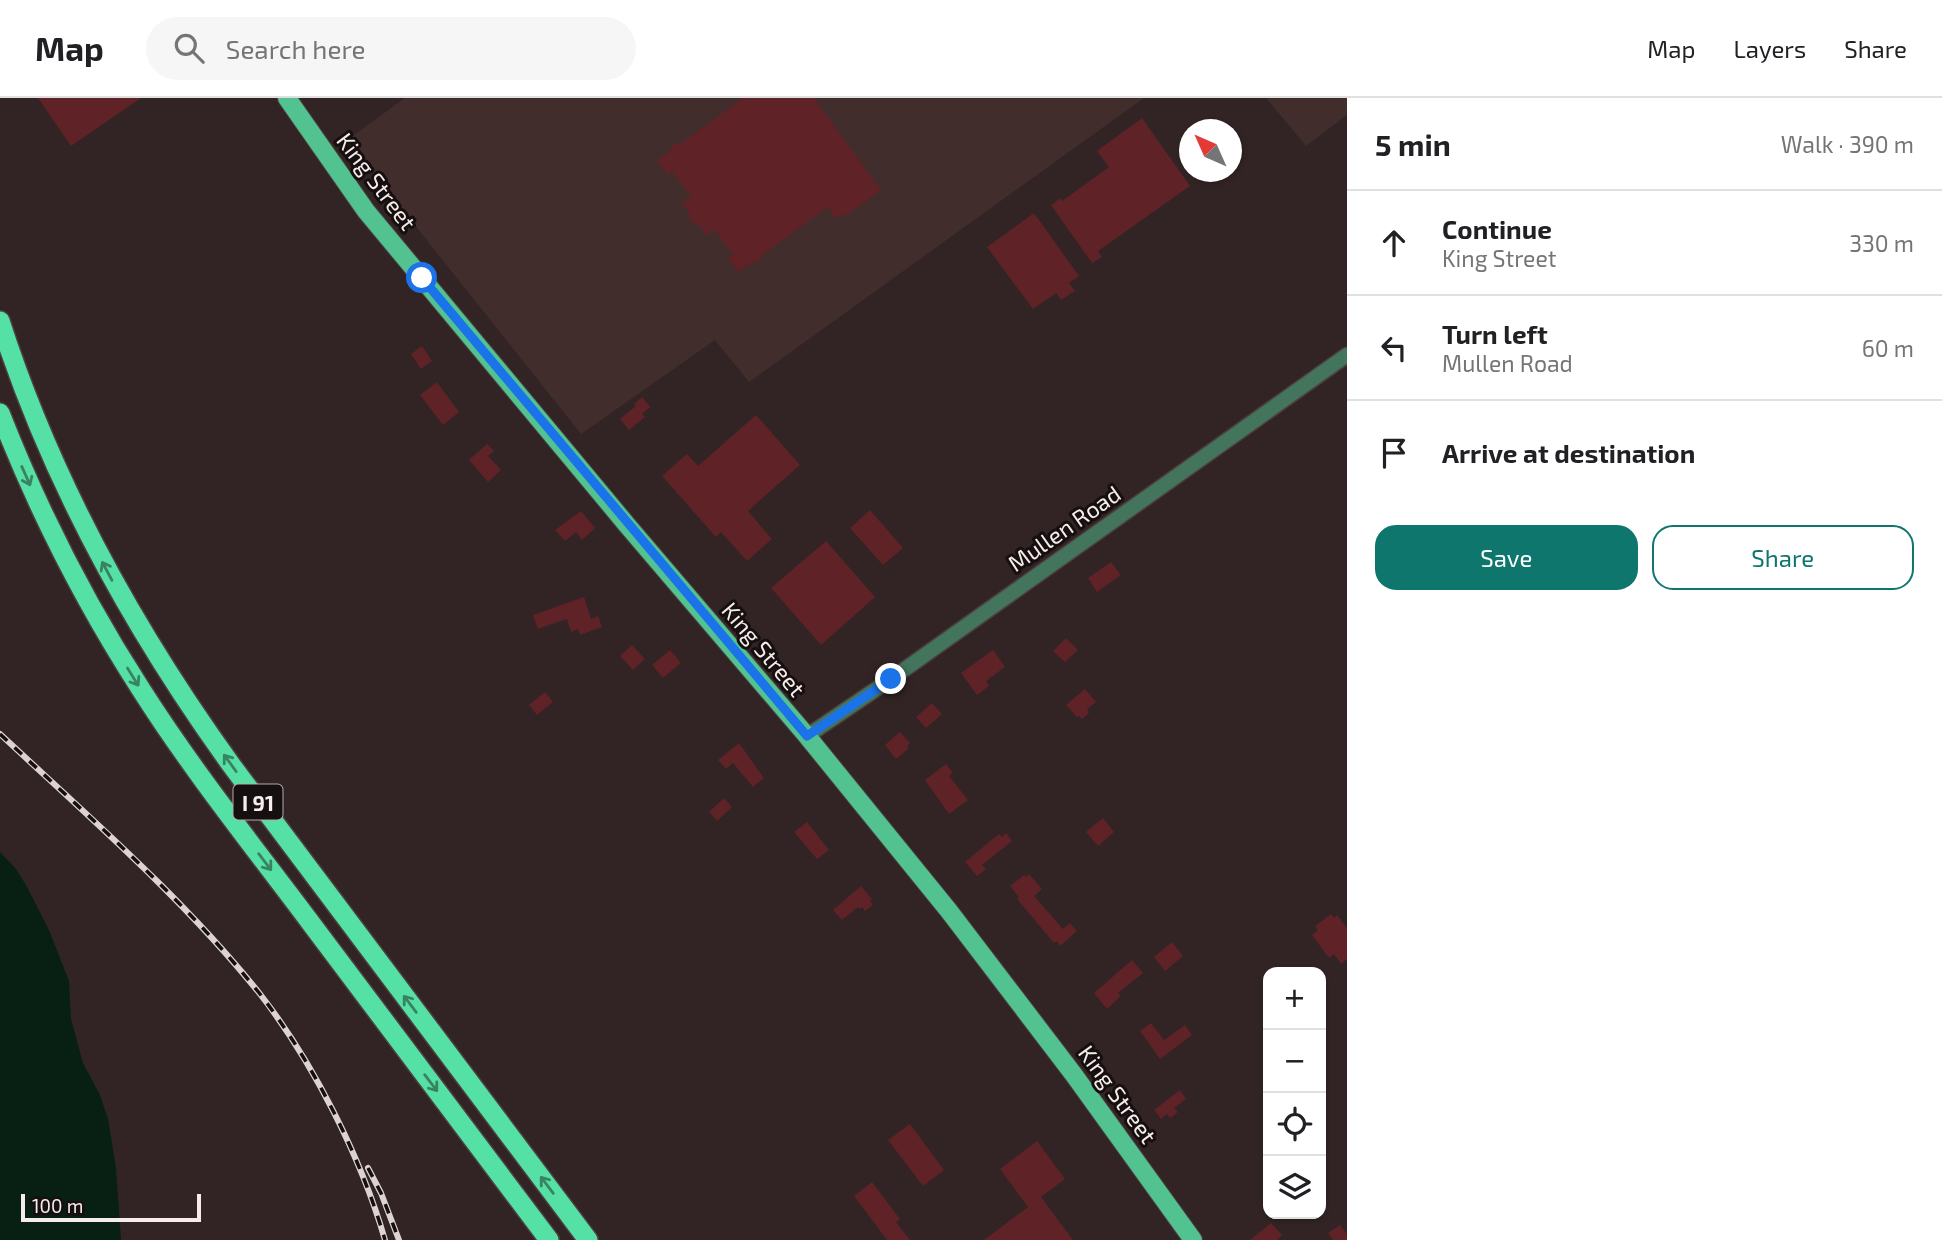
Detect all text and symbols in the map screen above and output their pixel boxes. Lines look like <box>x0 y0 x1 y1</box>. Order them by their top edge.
search box <box>146 17 636 80</box>
text: Map <box>35 28 104 68</box>
icon: search <box>170 29 208 67</box>
text: Search here <box>226 33 365 64</box>
text: Map <box>1647 34 1695 63</box>
text: Layers <box>1733 34 1806 63</box>
text: Share <box>1844 34 1907 63</box>
north arrow <box>1179 119 1242 182</box>
text: 5 min <box>1375 126 1451 162</box>
street label: King Street <box>331 127 423 235</box>
text: Walk · 390 m <box>1781 130 1914 158</box>
text: Continue <box>1442 213 1552 244</box>
icon: ahead <box>1375 224 1413 262</box>
text: 330 m <box>1849 229 1914 257</box>
text: King Street <box>1442 244 1557 272</box>
route start <box>406 262 437 293</box>
text: Turn left <box>1442 318 1548 349</box>
icon: left <box>1375 329 1413 367</box>
text: 60 m <box>1862 334 1914 362</box>
text: Mullen Road <box>1442 349 1573 377</box>
icon: arrive <box>1375 434 1413 472</box>
text: Arrive at destination <box>1442 437 1695 468</box>
one-way arrow <box>20 465 33 486</box>
street label: Mullen Road <box>1002 479 1126 577</box>
button: Save <box>1375 525 1638 590</box>
button: Share <box>1652 525 1914 590</box>
one-way arrow <box>100 561 113 582</box>
street label: King Street <box>716 596 812 702</box>
route end <box>875 663 906 694</box>
one-way arrow <box>126 666 140 686</box>
one-way arrow <box>222 754 237 773</box>
road number: I 91 <box>233 784 282 820</box>
one-way arrow <box>257 852 272 871</box>
map controls <box>1263 967 1326 1219</box>
button: + <box>1263 967 1326 1030</box>
one-way arrow <box>403 995 418 1013</box>
button: − <box>1263 1030 1326 1093</box>
street label: King Street <box>1073 1039 1163 1149</box>
one-way arrow <box>423 1073 438 1092</box>
button: locate <box>1263 1093 1326 1156</box>
button: layers <box>1263 1156 1326 1219</box>
one-way arrow <box>539 1177 554 1195</box>
scale bar <box>21 1191 201 1223</box>
text: 100 m <box>32 1194 83 1217</box>

